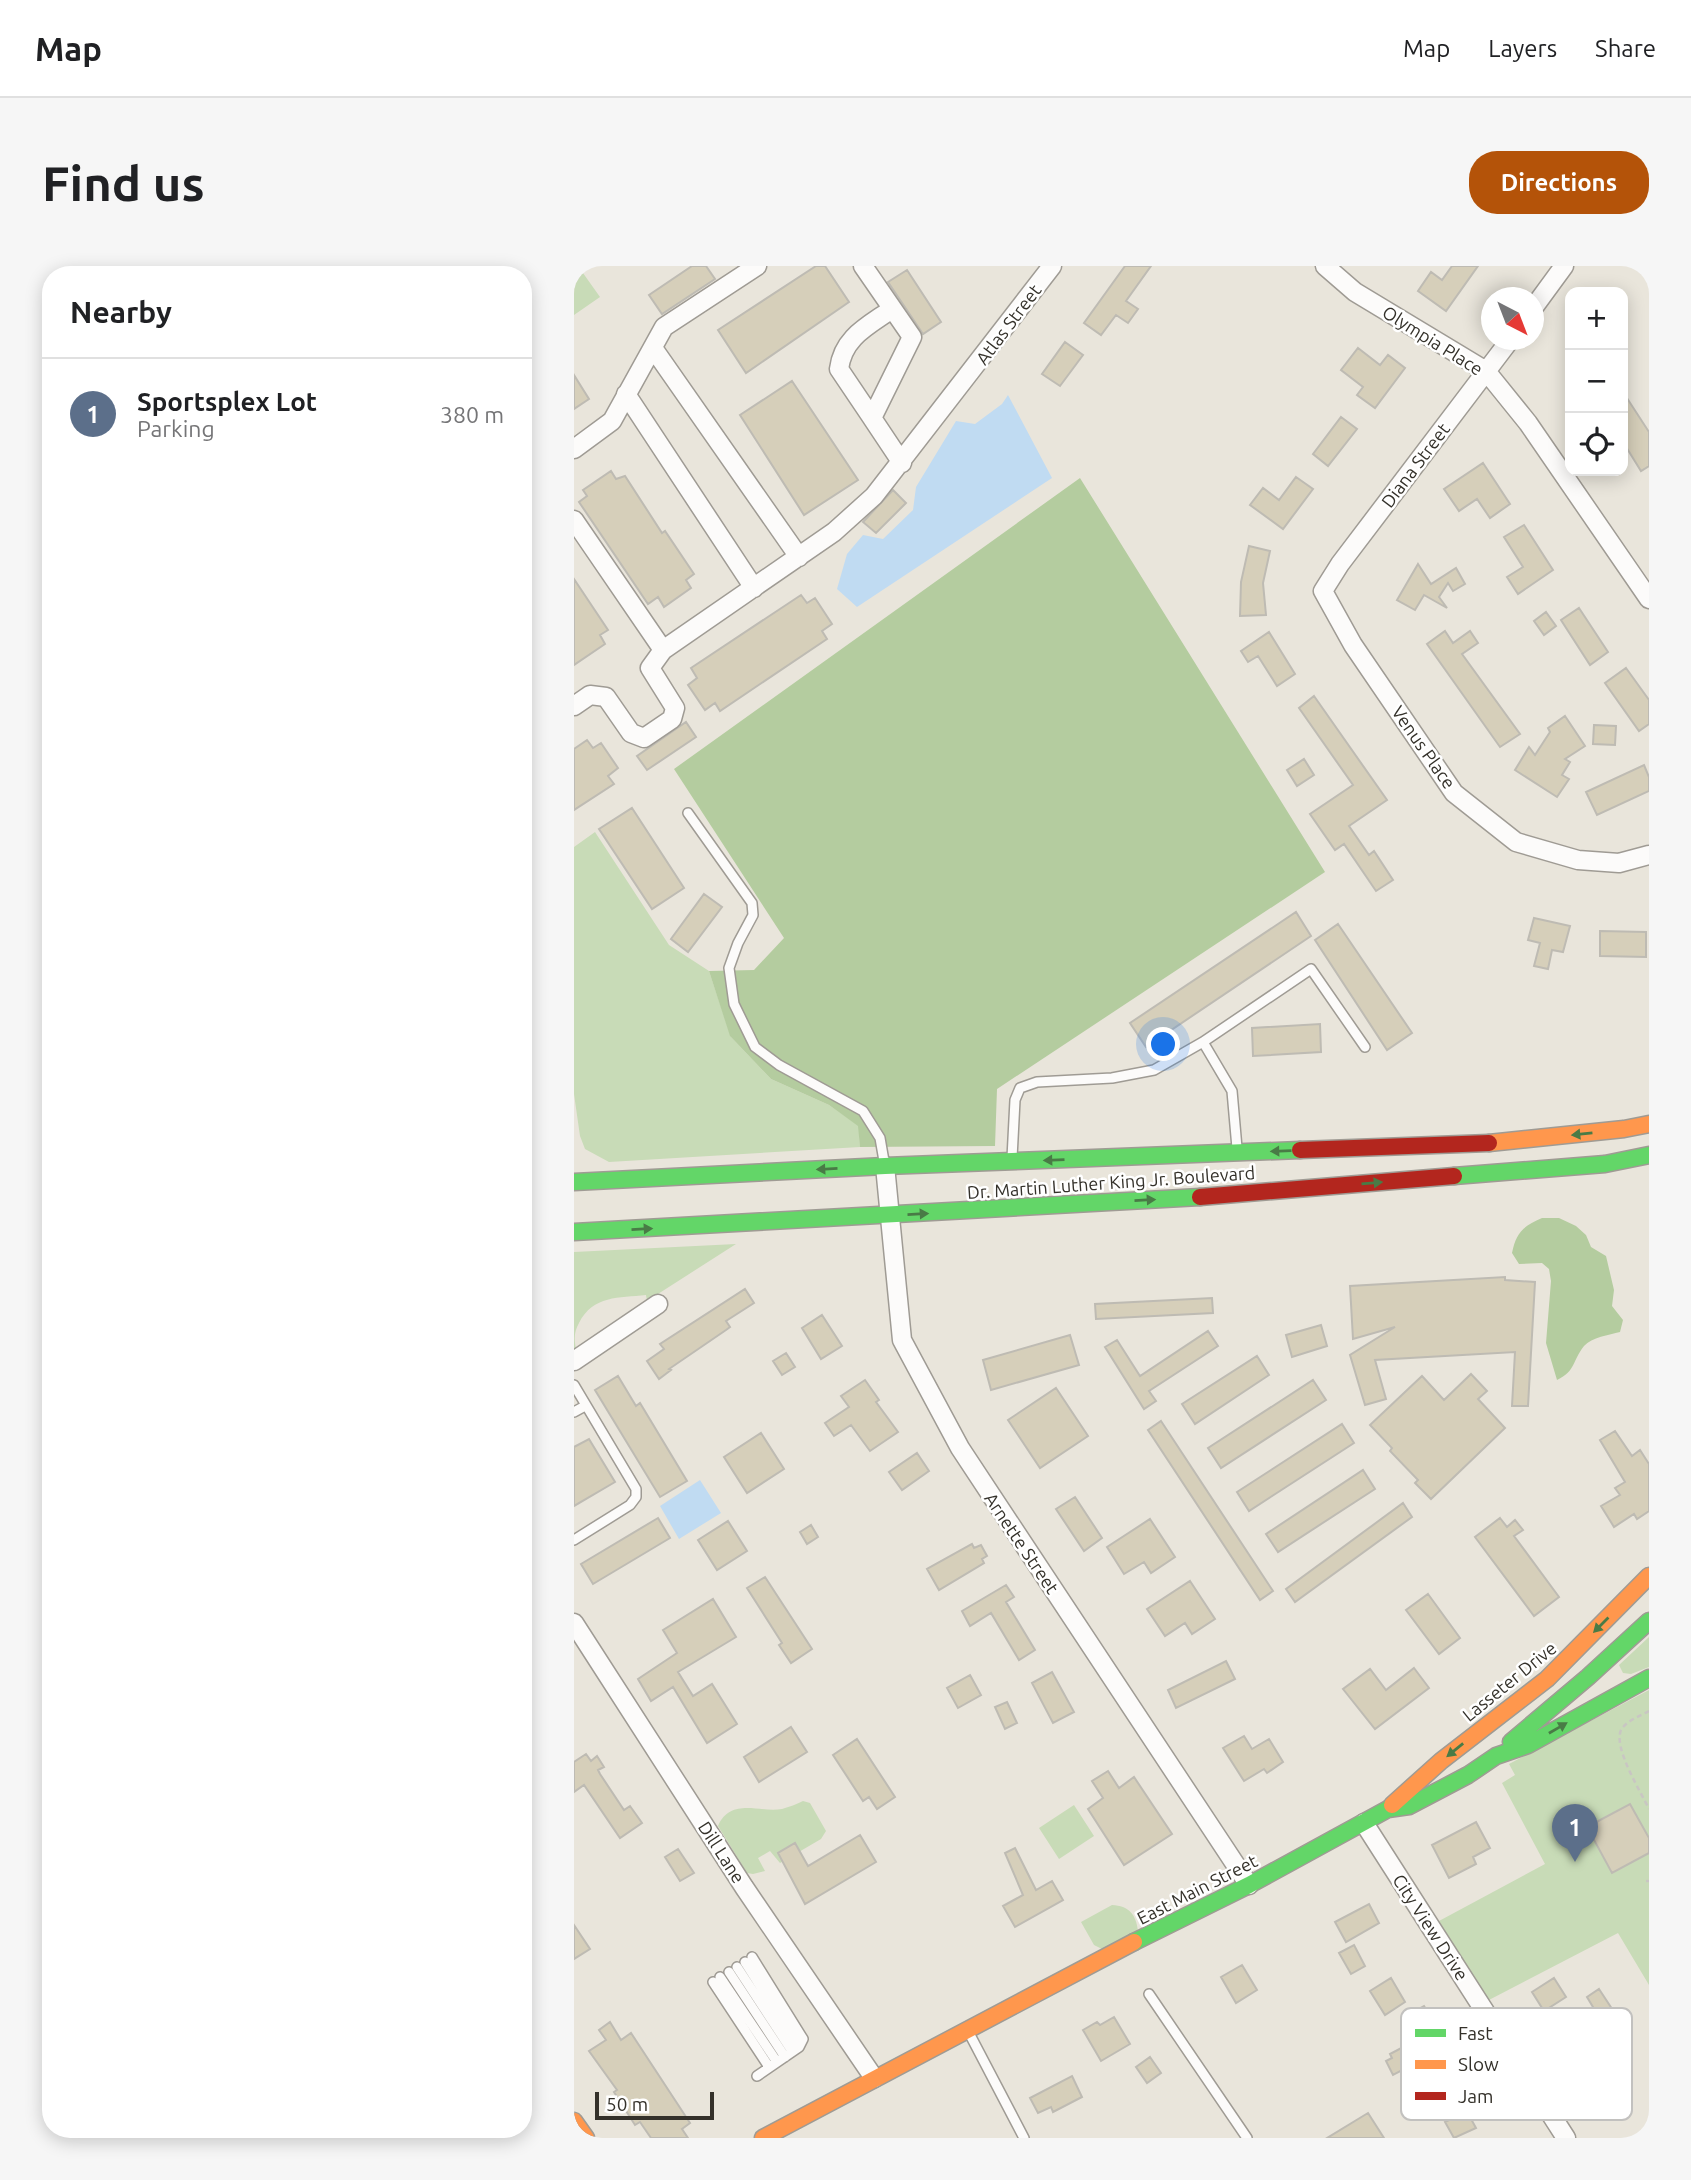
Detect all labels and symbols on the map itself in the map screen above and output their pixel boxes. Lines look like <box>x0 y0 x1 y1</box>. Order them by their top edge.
street label: Atlas Street <box>971 280 1045 368</box>
north arrow <box>1481 287 1544 350</box>
street label: Olympia Place <box>1379 301 1487 379</box>
street label: Diana Street <box>1377 419 1453 511</box>
street label: Venus Place <box>1388 702 1460 792</box>
your location <box>1146 1027 1180 1061</box>
one-way arrow <box>1570 1128 1592 1139</box>
one-way arrow <box>1270 1146 1292 1157</box>
one-way arrow <box>1043 1154 1065 1165</box>
street label: Dr. Martin Luther King Jr. Boulevard <box>966 1162 1256 1202</box>
one-way arrow <box>815 1164 837 1175</box>
one-way arrow <box>1361 1177 1383 1188</box>
one-way arrow <box>1135 1194 1157 1205</box>
one-way arrow <box>907 1208 929 1219</box>
one-way arrow <box>631 1223 653 1234</box>
street label: Arnette Street <box>981 1489 1063 1597</box>
one-way arrow <box>1594 1616 1610 1633</box>
street label: Lasseter Drive <box>1458 1637 1560 1725</box>
one-way arrow <box>1549 1722 1568 1734</box>
one-way arrow <box>1446 1742 1464 1757</box>
pin: 1 <box>1552 1804 1598 1862</box>
street label: Dill Lane <box>695 1817 749 1887</box>
street label: East Main Street <box>1134 1850 1260 1928</box>
street label: City View Drive <box>1389 1870 1473 1984</box>
legend <box>1401 2008 1632 2120</box>
text: Fast <box>1458 2022 1493 2044</box>
text: Slow <box>1458 2053 1499 2075</box>
text: Jam <box>1458 2085 1494 2107</box>
scale bar <box>595 2089 714 2121</box>

